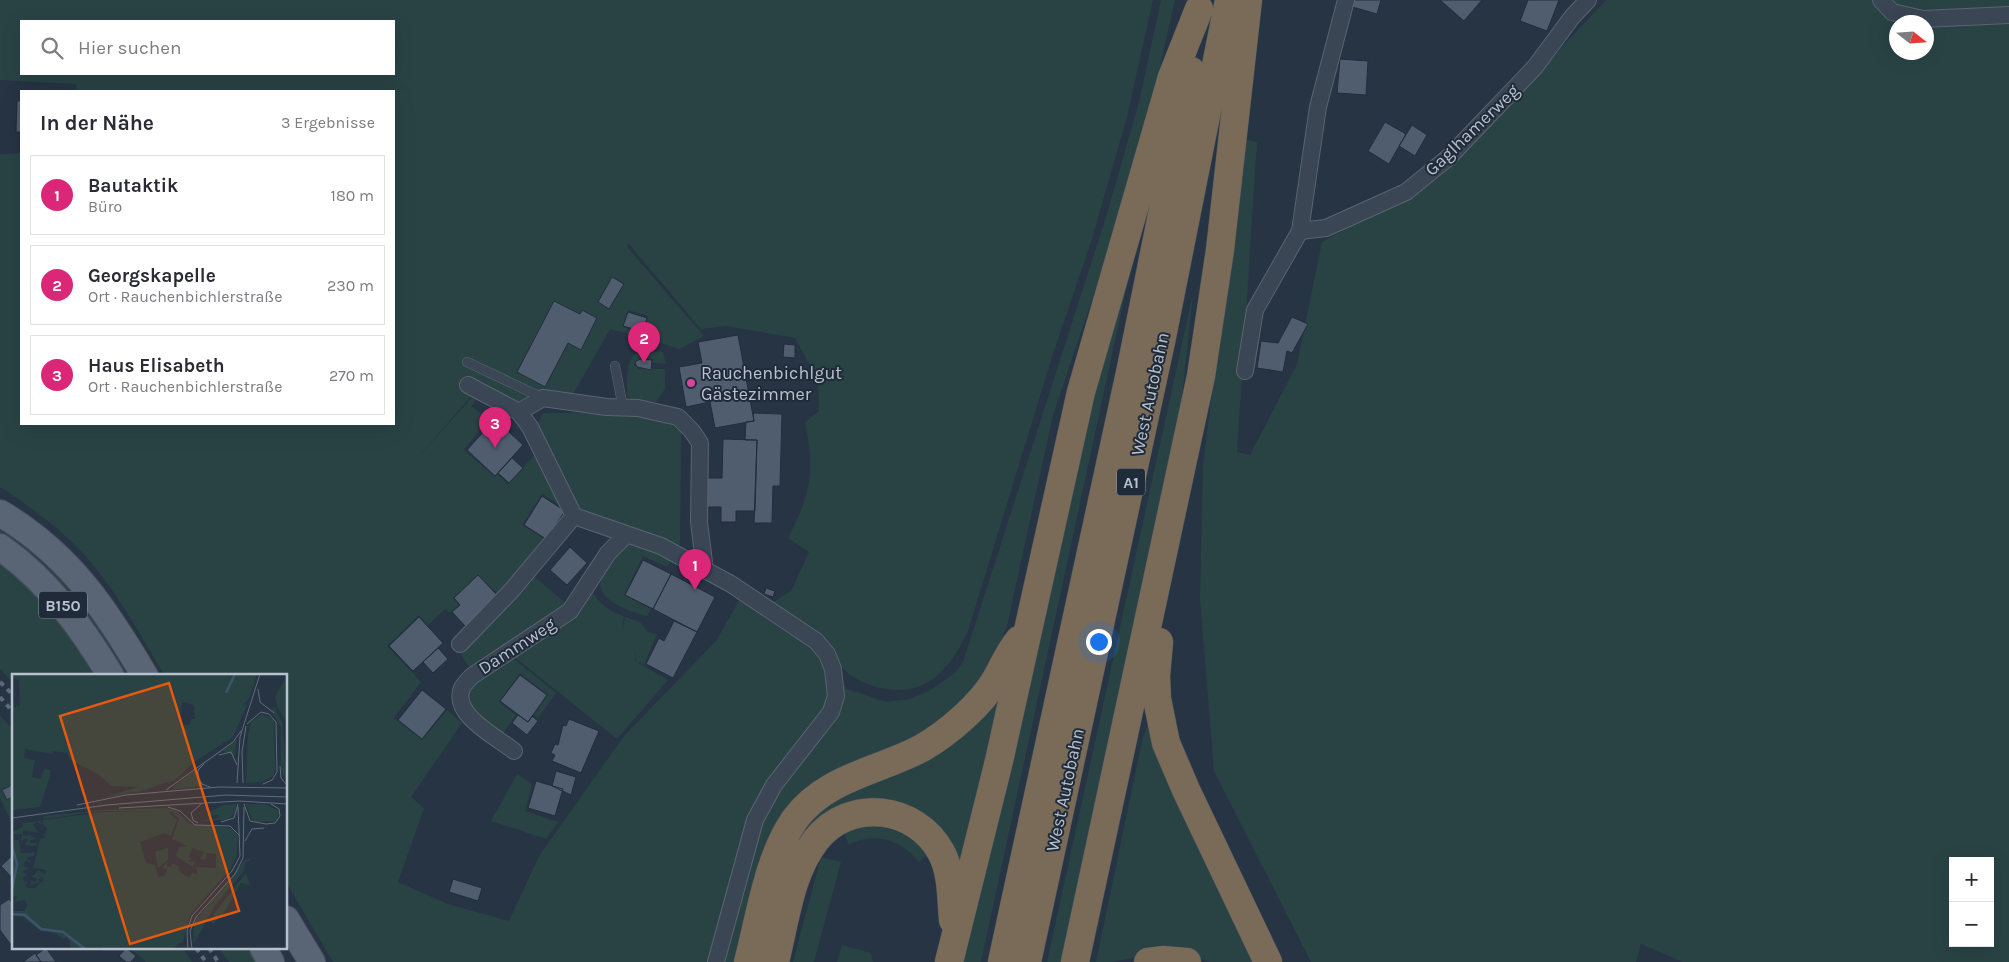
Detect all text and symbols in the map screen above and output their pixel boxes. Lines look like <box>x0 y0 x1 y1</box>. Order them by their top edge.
north arrow <box>1889 15 1934 60</box>
search box <box>20 20 395 75</box>
icon: search <box>38 34 66 62</box>
text: Hier suchen <box>78 37 181 59</box>
street label: Gaglhamerweg <box>1420 80 1524 180</box>
text: In der Nähe <box>40 111 154 135</box>
text: 3 Ergebnisse <box>281 113 375 132</box>
text: Bautaktik <box>88 175 178 197</box>
text: 1 <box>54 186 60 205</box>
text: 180 m <box>331 186 374 205</box>
text: Büro <box>88 197 122 216</box>
text: Georgskapelle <box>88 265 216 287</box>
text: 2 <box>52 276 62 295</box>
text: 230 m <box>327 276 374 295</box>
text: Ort · Rauchenbichlerstraße <box>88 287 282 306</box>
pin: 2 <box>628 322 660 363</box>
street label: West Autobahn <box>1126 330 1174 458</box>
text: Haus Elisabeth <box>88 355 225 377</box>
place label: Rauchenbichlgut Gästezimmer <box>701 362 842 405</box>
text: 3 <box>52 366 62 385</box>
text: 270 m <box>329 366 374 385</box>
text: Ort · Rauchenbichlerstraße <box>88 377 282 396</box>
marker: Rauchenbichlgut Gästezimmer <box>685 377 697 389</box>
pin: 3 <box>479 407 511 448</box>
road number: A1 <box>1117 468 1145 496</box>
pin: 1 <box>679 549 711 590</box>
road number: B150 <box>39 592 87 618</box>
street label: Dammweg <box>474 613 560 679</box>
your location <box>1086 629 1112 655</box>
inset map <box>12 674 288 950</box>
street label: West Autobahn <box>1041 726 1089 854</box>
map controls <box>1949 857 1994 947</box>
button: + <box>1949 857 1994 902</box>
button: − <box>1949 902 1994 947</box>

